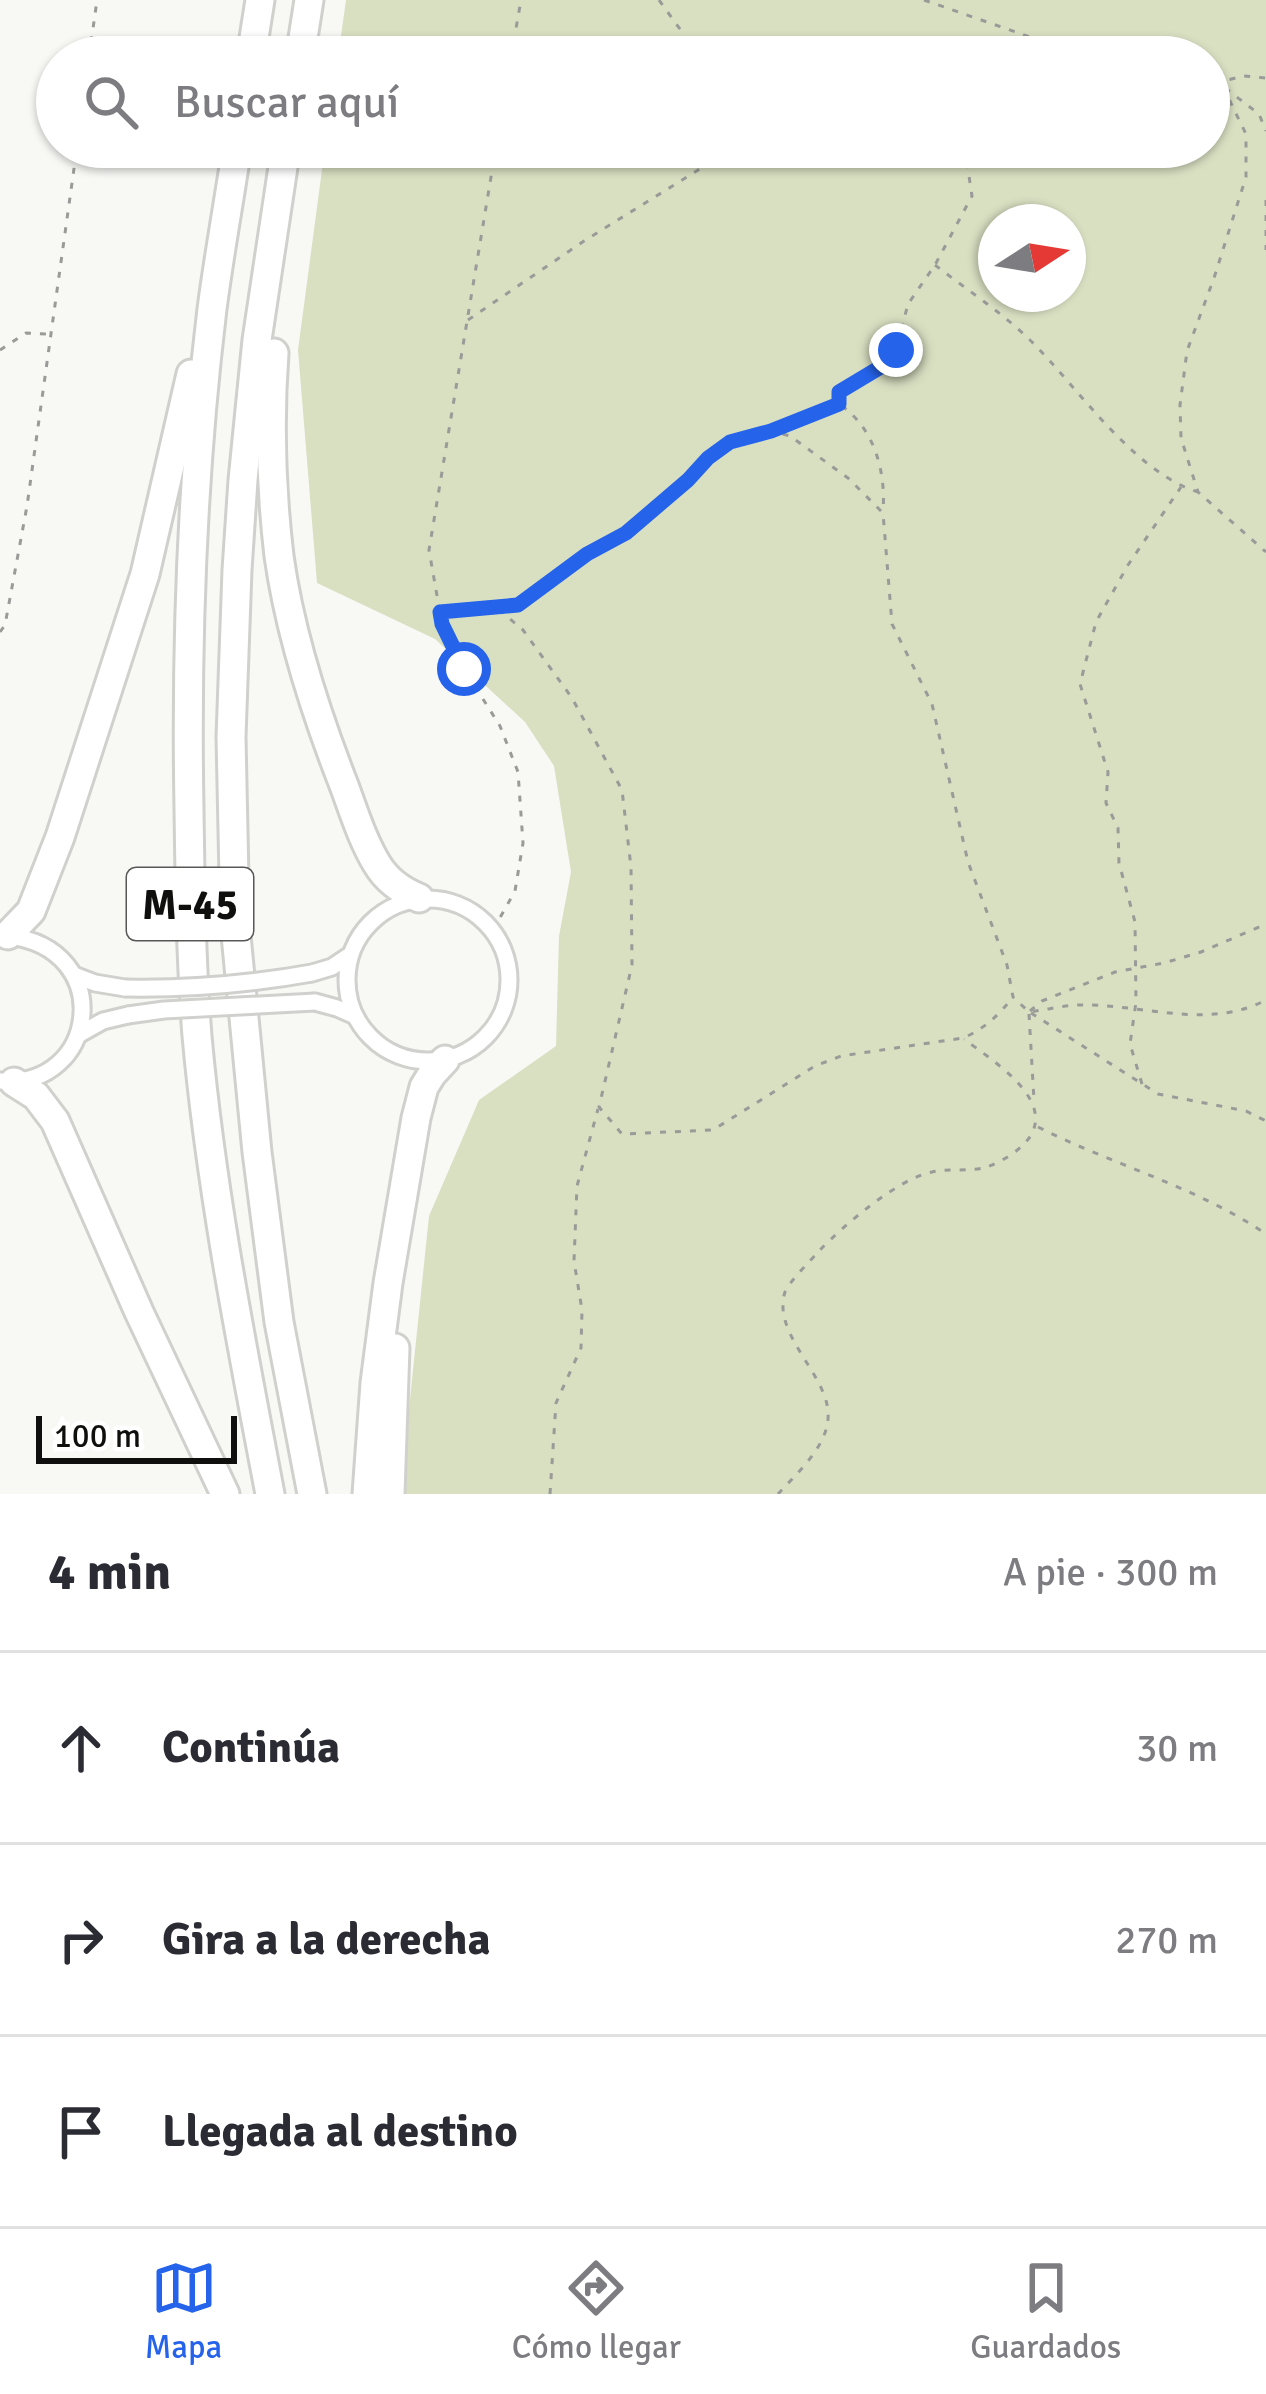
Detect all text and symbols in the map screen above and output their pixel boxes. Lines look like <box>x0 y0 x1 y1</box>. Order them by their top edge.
search box <box>36 36 1230 168</box>
icon: search <box>78 69 144 135</box>
text: Buscar aquí <box>174 75 399 130</box>
north arrow <box>978 204 1086 312</box>
route end <box>869 323 923 377</box>
route start <box>437 642 491 696</box>
road number: M-45 <box>127 868 253 940</box>
scale bar <box>36 1410 237 1463</box>
text: 100 m <box>54 1416 141 1457</box>
text: 4 min <box>48 1541 171 1604</box>
text: A pie · 300 m <box>1003 1548 1218 1596</box>
icon: ahead <box>48 1715 114 1781</box>
text: Continúa <box>162 1720 340 1775</box>
text: 30 m <box>1136 1724 1218 1772</box>
icon: right <box>48 1907 114 1973</box>
text: Gira a la derecha <box>162 1912 490 1967</box>
text: 270 m <box>1115 1916 1218 1964</box>
icon: arrive <box>48 2099 114 2165</box>
text: Llegada al destino <box>162 2104 518 2159</box>
tab: Mapa <box>145 2255 222 2368</box>
tab: Cómo llegar <box>512 2255 681 2368</box>
tab: Guardados <box>970 2255 1121 2368</box>

